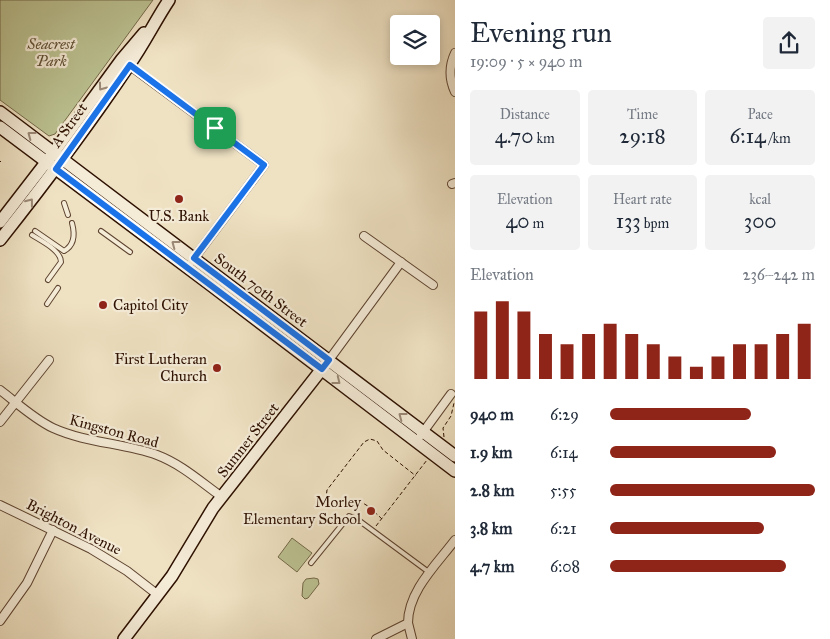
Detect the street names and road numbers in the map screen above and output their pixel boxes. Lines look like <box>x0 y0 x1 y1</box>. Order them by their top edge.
street label: A Street <box>46 99 92 152</box>
street label: South 70th Street <box>211 249 312 331</box>
street label: Sumner Street <box>213 399 283 481</box>
street label: Kingston Road <box>67 410 161 452</box>
street label: Brighton Avenue <box>23 495 125 559</box>

